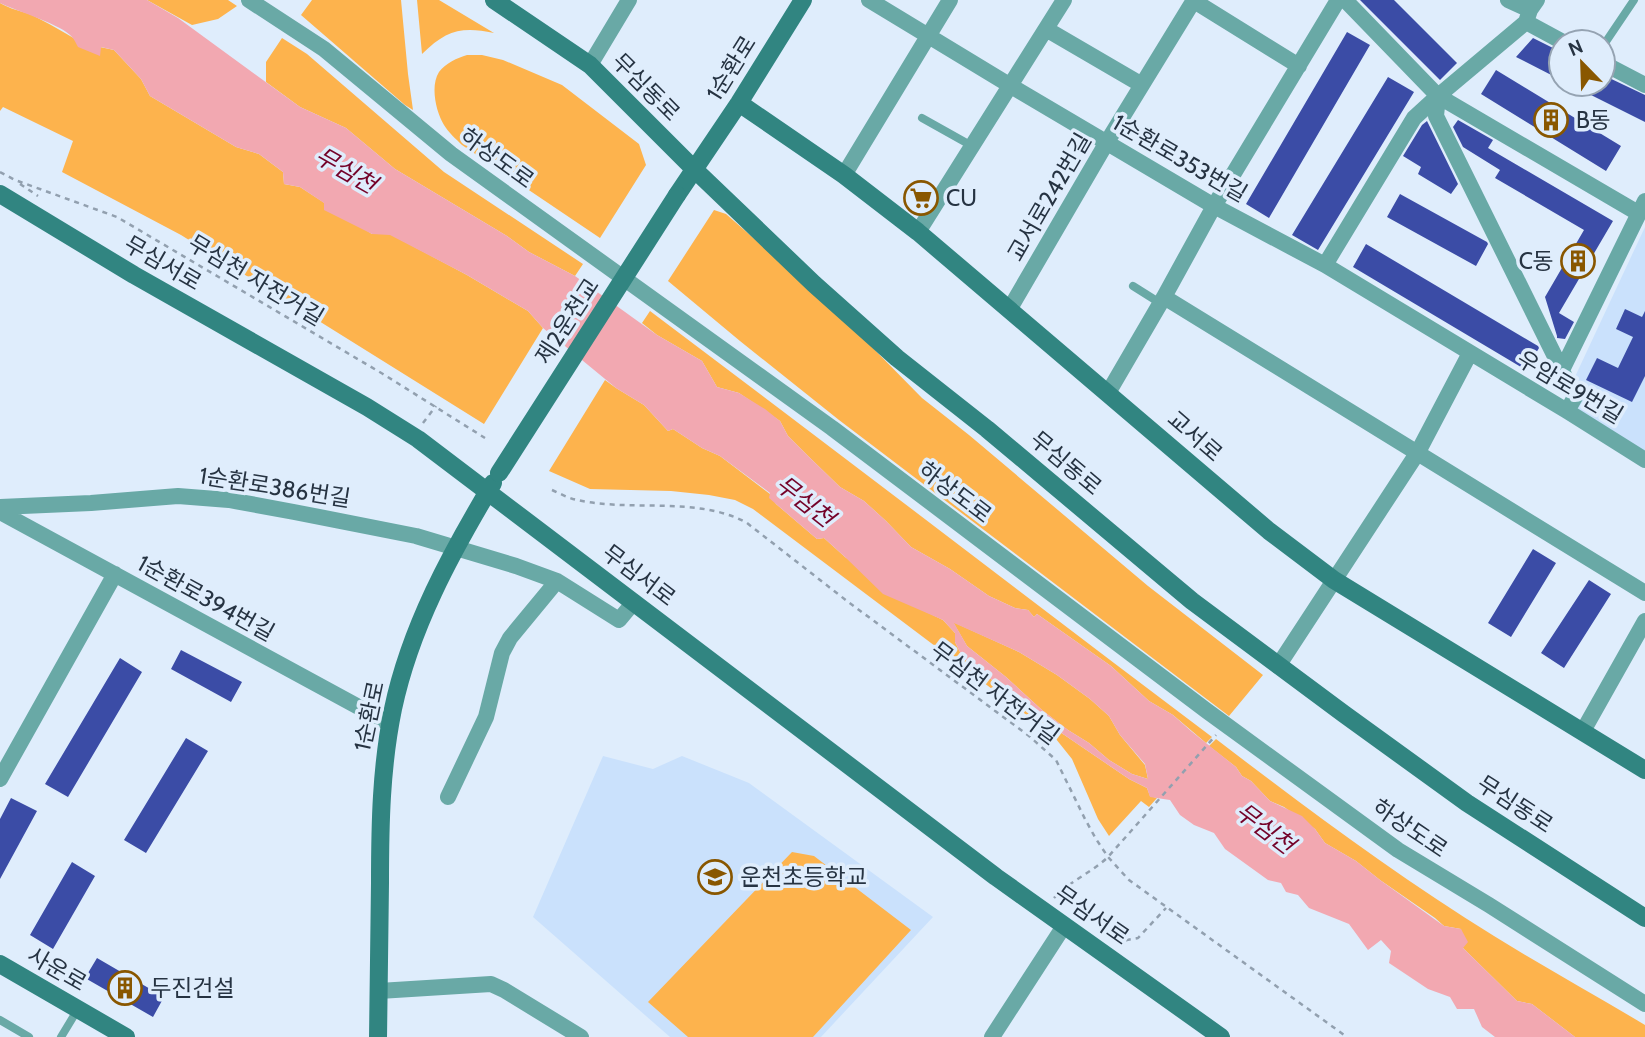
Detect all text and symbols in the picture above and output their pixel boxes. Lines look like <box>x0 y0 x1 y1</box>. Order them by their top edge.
north arrow <box>1547 28 1617 98</box>
street label: 1순환로 <box>700 30 762 106</box>
text: N <box>1565 35 1586 61</box>
street label: 무심동로 <box>606 47 686 127</box>
building icon: B동 <box>1532 101 1570 139</box>
place label: B동 <box>1576 106 1611 134</box>
street label: 1순환로353번길 <box>1108 108 1252 208</box>
street label: 하상도로 <box>455 122 539 194</box>
street label: 교서로242번길 <box>1001 128 1097 266</box>
water label: 무심천 <box>310 141 384 201</box>
supermarket icon: CU <box>902 179 940 217</box>
place label: CU <box>946 184 977 212</box>
street label: 무심천 자전거길 <box>183 229 329 331</box>
street label: 무심서로 <box>119 230 207 296</box>
building icon: C동 <box>1559 242 1597 280</box>
place label: C동 <box>1519 247 1554 275</box>
street label: 제2운천교 <box>529 273 605 369</box>
street label: 우암로9번길 <box>1512 344 1628 430</box>
street label: 교서로 <box>1162 405 1228 467</box>
street label: 무심동로 <box>1025 425 1107 501</box>
street label: 하상도로 <box>913 455 997 529</box>
street label: 1순환로386번길 <box>197 461 353 513</box>
water label: 무심천 <box>770 469 842 535</box>
street label: 무심서로 <box>597 538 681 612</box>
street label: 1순환로394번길 <box>133 549 279 647</box>
street label: 무심천 자전거길 <box>925 636 1065 750</box>
street label: 1순환로 <box>348 678 390 754</box>
street label: 무심동로 <box>1472 769 1558 839</box>
street label: 하상도로 <box>1367 793 1453 863</box>
water label: 무심천 <box>1230 796 1303 861</box>
school or university icon: 운천초등학교 <box>696 858 734 896</box>
place label: 운천초등학교 <box>740 863 867 891</box>
street label: 무심서로 <box>1049 879 1135 951</box>
street label: 사운로 <box>23 941 91 997</box>
building icon: 두진건설 <box>106 969 144 1007</box>
place label: 두진건설 <box>150 974 235 1002</box>

